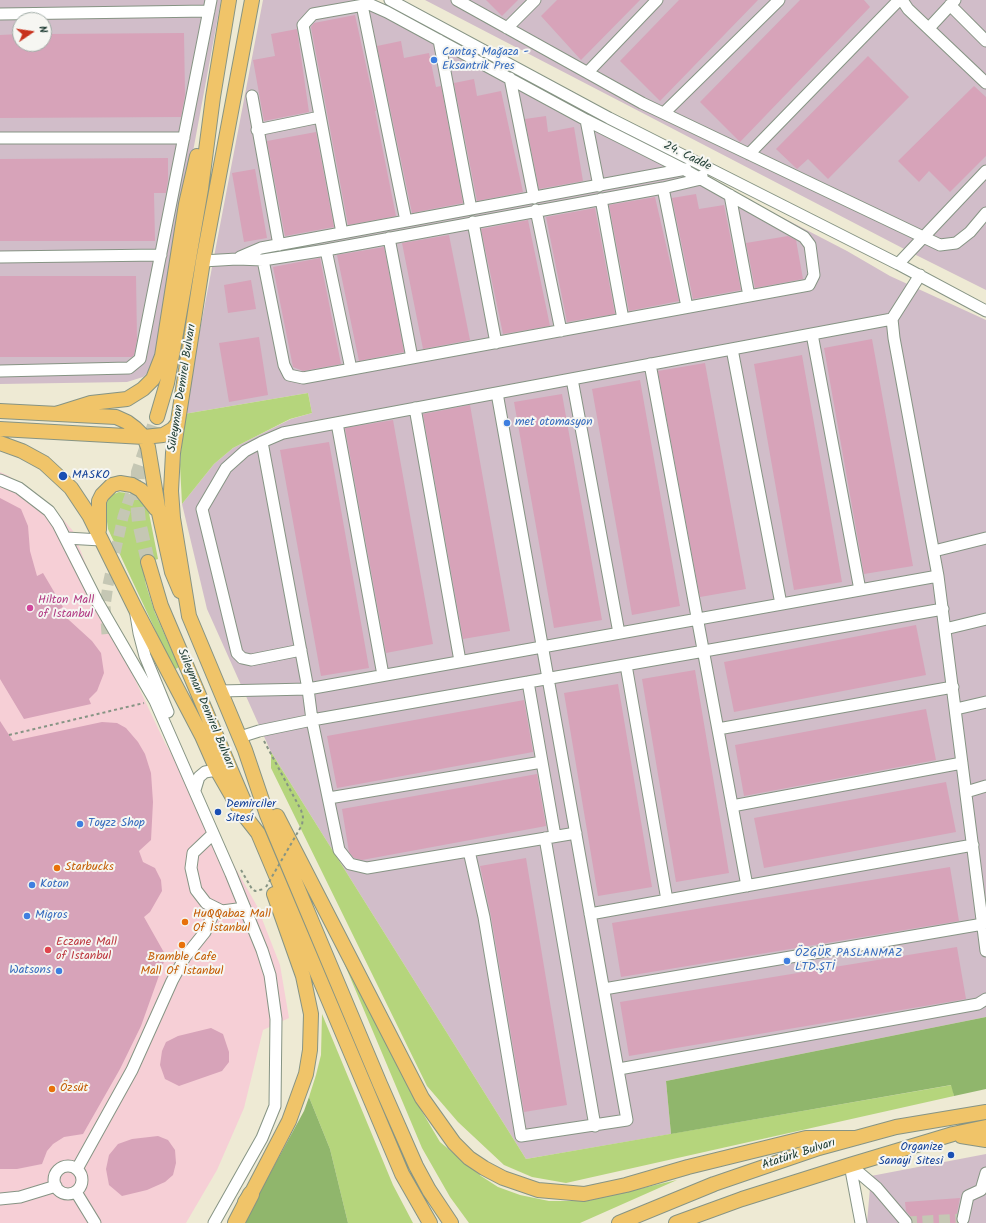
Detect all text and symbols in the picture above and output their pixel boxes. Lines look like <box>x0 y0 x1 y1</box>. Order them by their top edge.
north arrow <box>12 12 52 52</box>
text: N <box>33 24 52 35</box>
place label: Cantaş Mağaza - Eksantrik Pres <box>442 46 529 74</box>
marker: Cantaş Mağaza - Eksantrik Pres <box>429 55 439 65</box>
street label: 24. Cadde <box>661 139 713 175</box>
street label: Süleyman Demirel Bulvarı <box>166 323 200 453</box>
place label: met otomasyon <box>515 416 593 430</box>
marker: met otomasyon <box>502 418 512 428</box>
place label: MASKO <box>72 469 110 483</box>
marker: MASKO <box>57 470 69 482</box>
place label: Hilton Mall of Istanbul <box>38 594 94 622</box>
marker: Hilton Mall of Istanbul <box>25 603 35 613</box>
street label: Süleyman Demirel Bulvarı <box>173 647 237 771</box>
place label: Demirciler Sitesi <box>226 798 276 826</box>
marker: Demirciler Sitesi <box>213 807 223 817</box>
place label: Toyzz Shop <box>88 817 145 831</box>
marker: Toyzz Shop <box>75 819 85 829</box>
place label: Starbucks <box>65 861 114 875</box>
marker: Starbucks <box>52 863 62 873</box>
place label: Koton <box>40 878 69 892</box>
marker: Koton <box>27 880 37 890</box>
place label: HuQQabaz Mall Of İstanbul <box>193 908 271 936</box>
place label: Migros <box>35 909 68 923</box>
marker: Migros <box>22 911 32 921</box>
marker: HuQQabaz Mall Of İstanbul <box>180 917 190 927</box>
place label: Eczane Mall of Istanbul <box>56 936 117 964</box>
marker: Bramble Cafe Mall Of İstanbul <box>177 940 187 950</box>
marker: Eczane Mall of Istanbul <box>43 945 53 955</box>
place label: ÖZGÜR PASLANMAZ LTD.ŞTİ <box>795 947 902 975</box>
place label: Bramble Cafe Mall Of İstanbul <box>141 951 223 979</box>
marker: ÖZGÜR PASLANMAZ LTD.ŞTİ <box>782 956 792 966</box>
place label: Watsons <box>9 964 51 978</box>
marker: Watsons <box>54 966 64 976</box>
place label: Özsüt <box>60 1082 88 1096</box>
marker: Özsüt <box>47 1084 57 1094</box>
street label: Atatürk Bulvarı <box>760 1136 838 1174</box>
place label: Organize Sanayi Sitesi <box>878 1141 943 1169</box>
marker: Organize Sanayi Sitesi <box>946 1150 956 1160</box>

